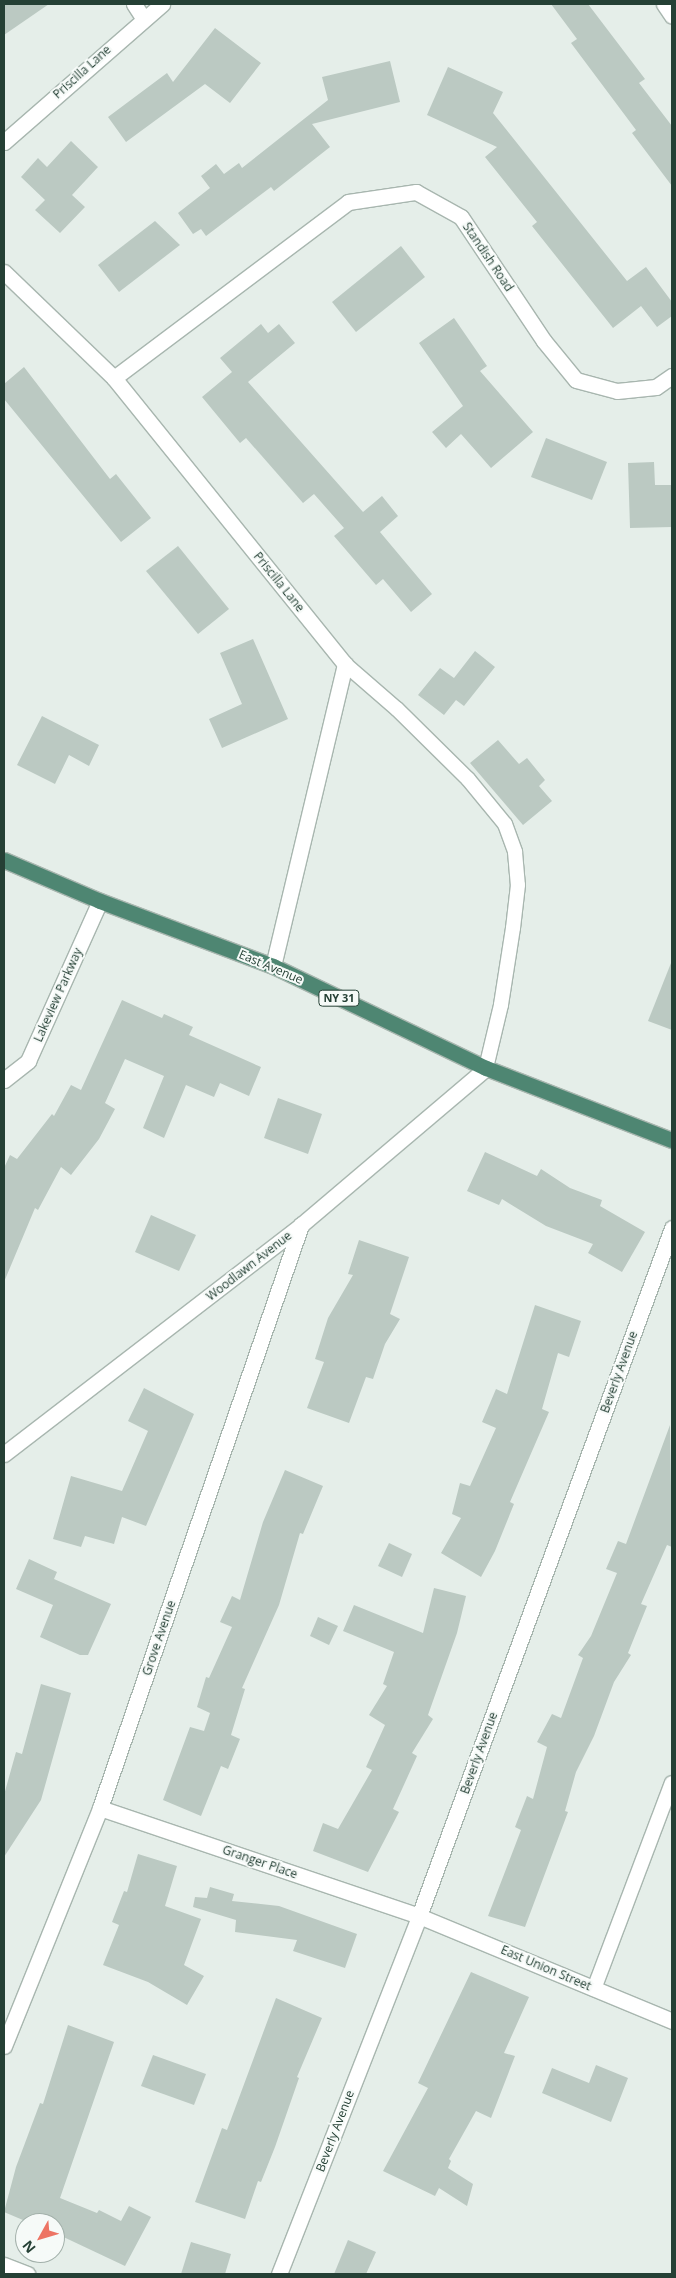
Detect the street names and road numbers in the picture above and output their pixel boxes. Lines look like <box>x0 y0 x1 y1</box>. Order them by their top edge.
street label: Priscilla Lane <box>50 42 114 102</box>
street label: Standish Road <box>460 220 516 294</box>
street label: Priscilla Lane <box>251 549 307 615</box>
street label: Lakeview Parkway <box>31 946 85 1044</box>
street label: East Avenue <box>237 947 305 987</box>
road number: NY 31 <box>318 990 360 1006</box>
street label: Woodlawn Avenue <box>204 1228 294 1304</box>
street label: Beverly Avenue <box>598 1329 640 1415</box>
street label: Grove Avenue <box>139 1599 179 1677</box>
street label: Beverly Avenue <box>458 1710 500 1796</box>
street label: Granger Place <box>221 1842 299 1882</box>
street label: East Union Street <box>499 1942 593 1994</box>
street label: Beverly Avenue <box>313 2088 357 2174</box>

